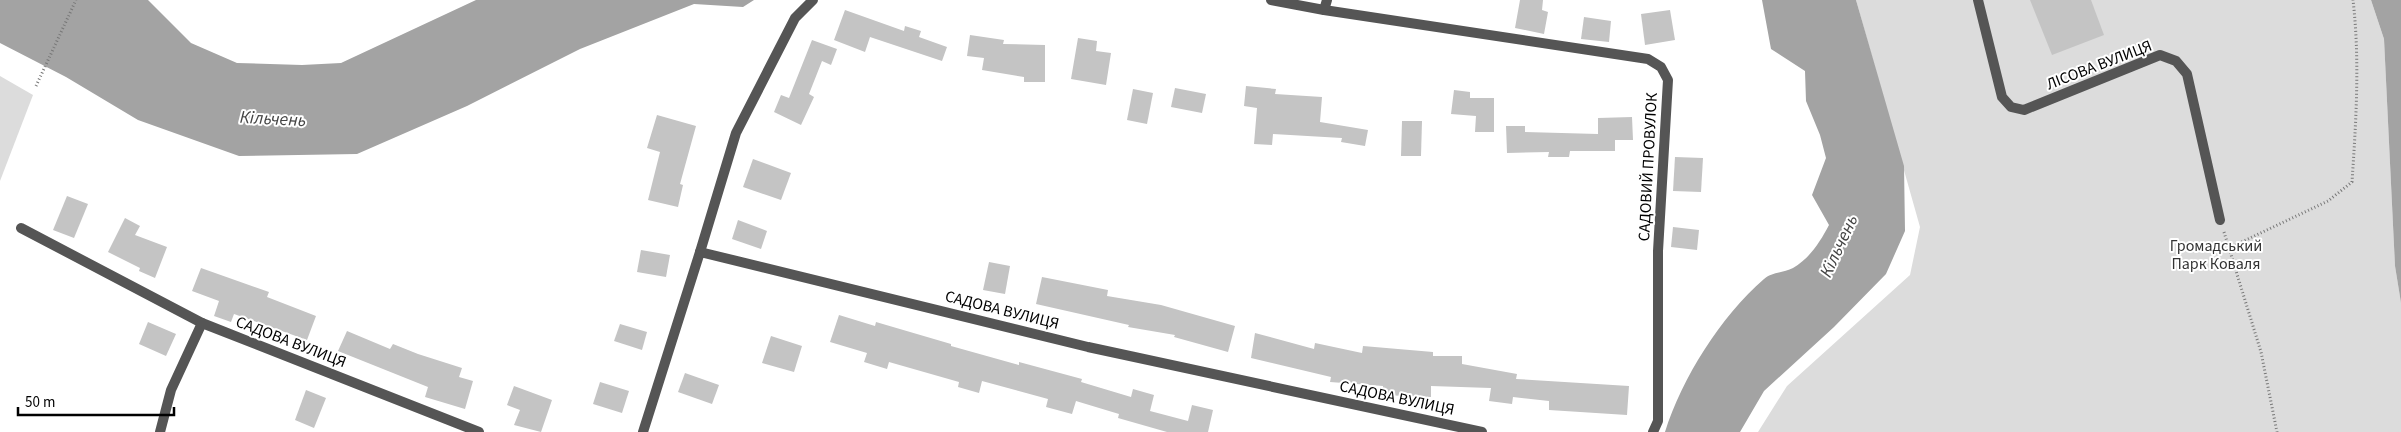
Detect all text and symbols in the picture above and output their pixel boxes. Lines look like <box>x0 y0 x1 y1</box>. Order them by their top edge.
street label: ЛІСОВА ВУЛИЦЯ <box>2043 35 2155 95</box>
street label: САДОВИЙ ПРОВУЛОК <box>1633 91 1663 242</box>
water label: Кільчень <box>239 105 307 133</box>
water label: Кільчень <box>1814 211 1864 281</box>
park label: Громадський Парк Коваля <box>2170 235 2262 275</box>
street label: САДОВА ВУЛИЦЯ <box>943 285 1061 335</box>
street label: САДОВА ВУЛИЦЯ <box>233 311 349 373</box>
street label: САДОВА ВУЛИЦЯ <box>1338 375 1456 421</box>
scale bar <box>18 384 174 416</box>
text: 50 m <box>25 392 55 413</box>

